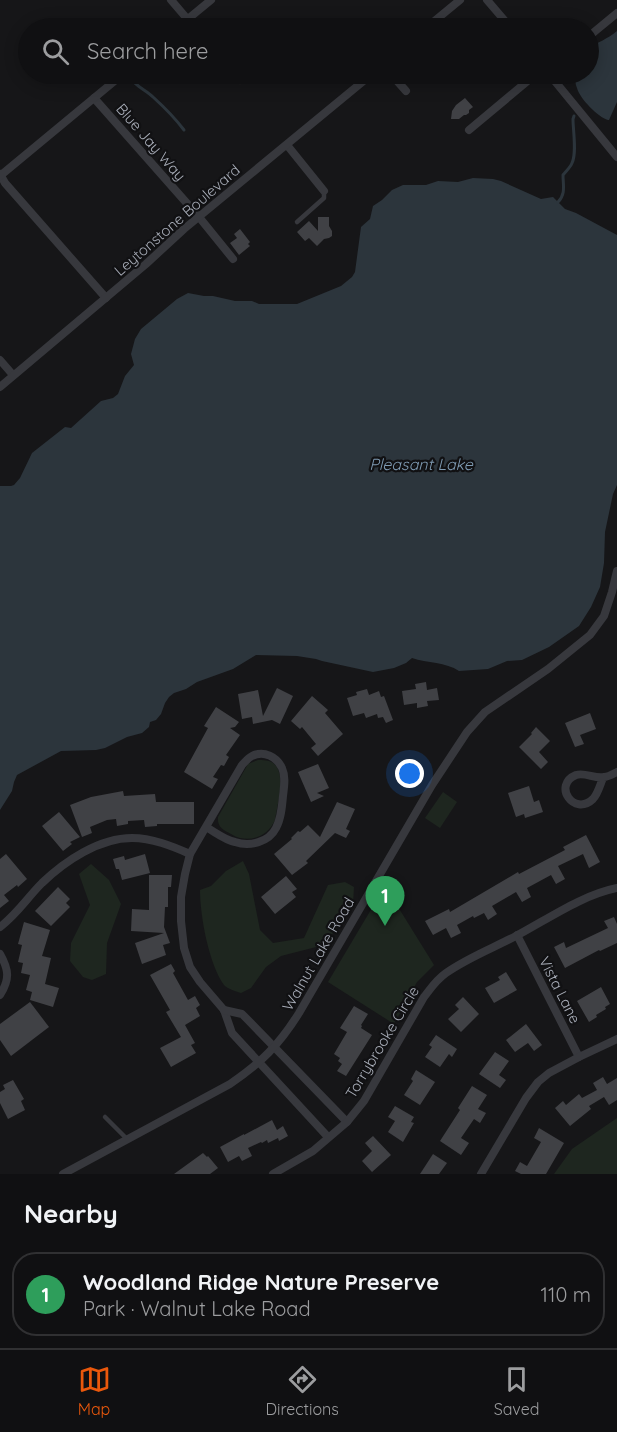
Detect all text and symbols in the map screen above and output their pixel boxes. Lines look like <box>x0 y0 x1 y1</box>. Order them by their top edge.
search box <box>18 18 599 84</box>
icon: search <box>39 35 72 68</box>
text: Search here <box>87 37 208 65</box>
street label: Blue Jay Way <box>112 99 190 185</box>
street label: Leytonstone Boulevard <box>110 160 244 280</box>
water label: Pleasant Lake <box>369 454 474 474</box>
your location <box>395 759 424 788</box>
pin: 1 <box>366 876 404 926</box>
street label: Walnut Lake Road <box>278 894 358 1014</box>
street label: Vista Lane <box>535 953 585 1027</box>
street label: Torrybrooke Circle <box>341 983 423 1101</box>
text: Nearby <box>24 1197 118 1230</box>
text: Woodland Ridge Nature Preserve <box>83 1268 439 1296</box>
text: 1 <box>42 1282 49 1307</box>
text: 110 m <box>541 1282 591 1307</box>
text: Park · Walnut Lake Road <box>83 1296 311 1321</box>
tab: Map <box>78 1363 111 1419</box>
tab: Directions <box>266 1363 339 1419</box>
tab: Saved <box>494 1363 539 1419</box>

